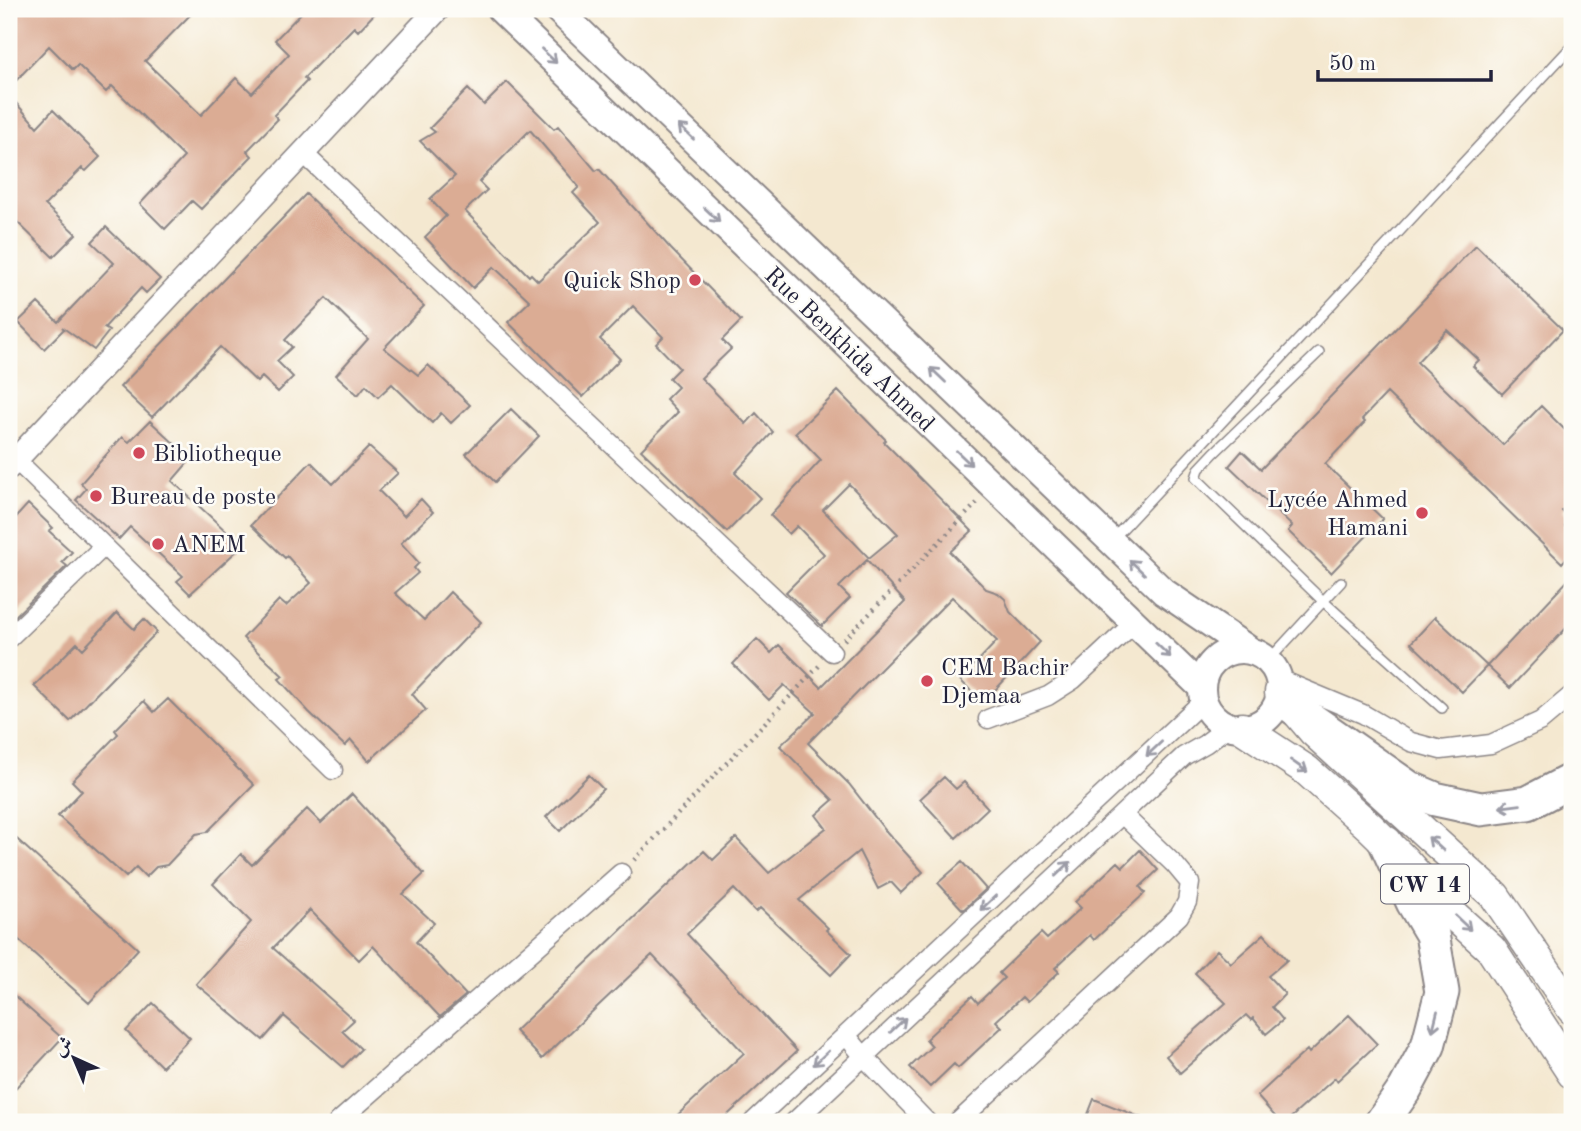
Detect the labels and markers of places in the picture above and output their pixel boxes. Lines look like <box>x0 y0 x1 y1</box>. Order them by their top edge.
place label: Quick Shop <box>563 270 681 294</box>
marker: Quick Shop <box>687 272 703 288</box>
place label: Bibliotheque <box>153 443 282 467</box>
marker: Bibliotheque <box>131 445 147 461</box>
place label: Bureau de poste <box>110 486 276 510</box>
marker: Bureau de poste <box>88 488 104 504</box>
place label: Lycée Ahmed Hamani <box>1267 489 1408 541</box>
marker: Lycée Ahmed Hamani <box>1414 505 1430 521</box>
place label: ANEM <box>172 534 246 558</box>
marker: ANEM <box>150 536 166 552</box>
place label: CEM Bachir Djemaa <box>941 657 1069 709</box>
marker: CEM Bachir Djemaa <box>919 673 935 689</box>

